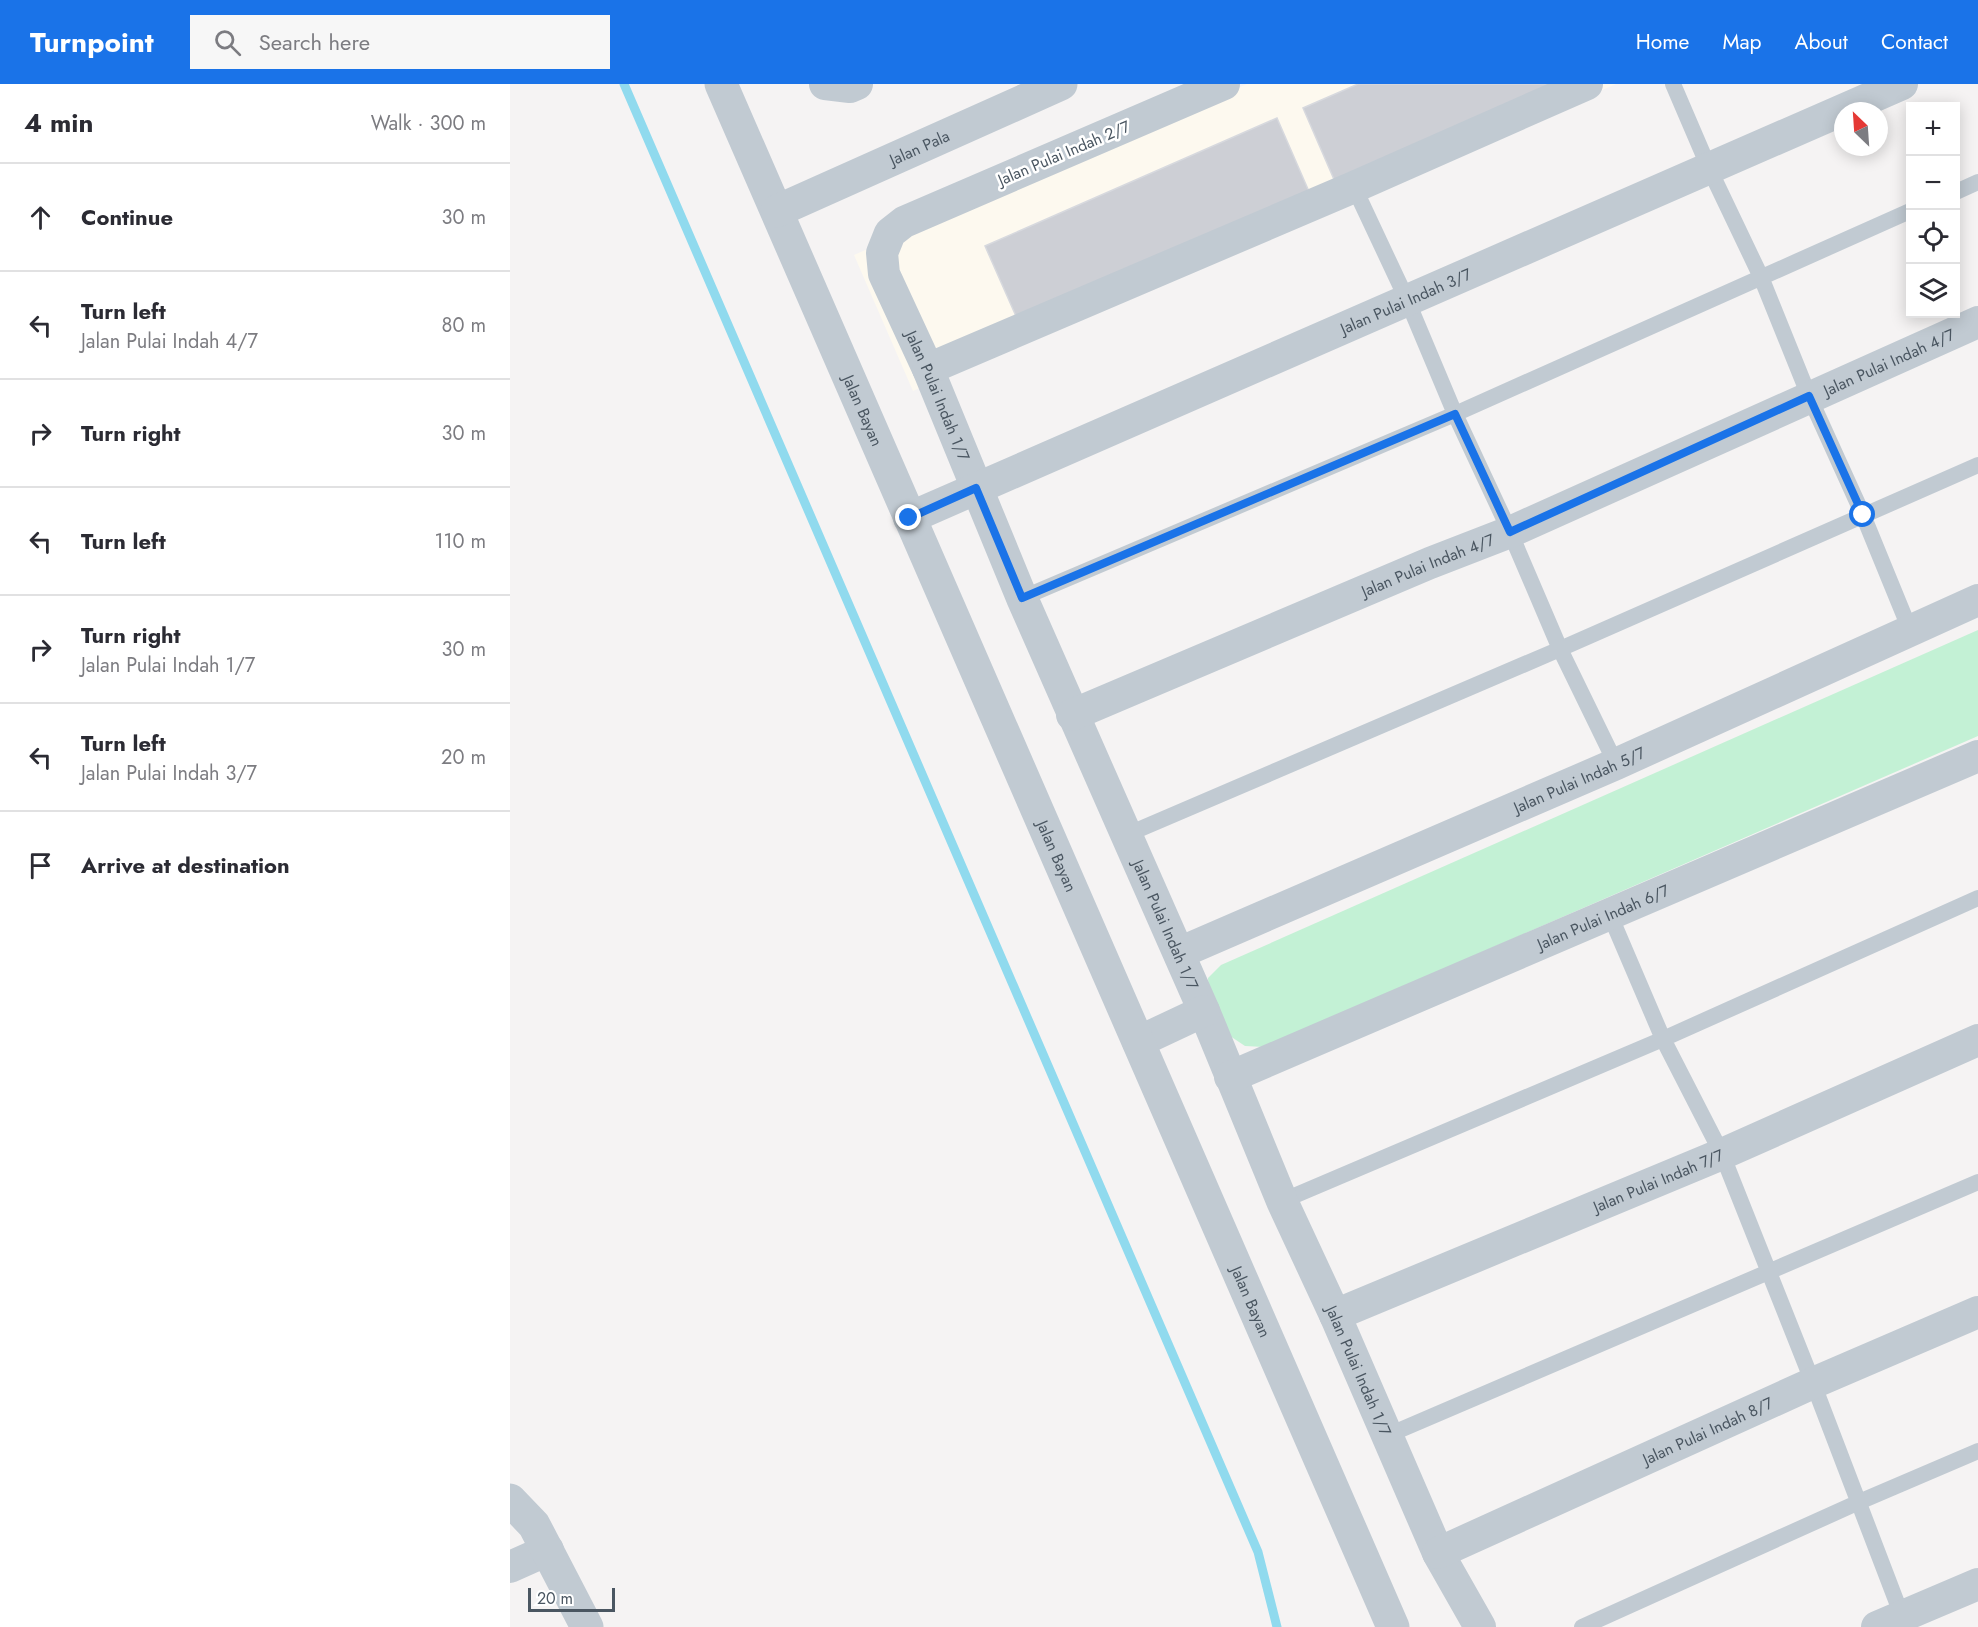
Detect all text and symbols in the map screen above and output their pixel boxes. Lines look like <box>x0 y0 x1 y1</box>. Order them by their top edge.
search box <box>190 15 610 69</box>
text: Turnpoint <box>30 22 154 63</box>
icon: search <box>211 26 244 59</box>
text: Search here <box>259 26 370 58</box>
text: Home <box>1636 27 1689 57</box>
text: Map <box>1722 27 1762 57</box>
text: About <box>1795 27 1848 57</box>
text: Contact <box>1881 27 1948 57</box>
north arrow <box>1834 102 1888 156</box>
map controls <box>1906 102 1960 318</box>
button: + <box>1906 102 1960 156</box>
text: 4 min <box>24 104 93 142</box>
text: Walk · 300 m <box>371 109 486 138</box>
street label: Jalan Pulai Indah 2/7 <box>993 115 1134 192</box>
street label: Jalan Pala <box>884 124 953 172</box>
button: − <box>1906 156 1960 210</box>
icon: ahead <box>24 201 57 234</box>
text: Continue <box>81 201 173 233</box>
text: 30 m <box>441 203 486 232</box>
button: locate <box>1906 210 1960 264</box>
street label: Jalan Pulai Indah 3/7 <box>1335 262 1475 340</box>
button: layers <box>1906 264 1960 318</box>
text: Turn left <box>81 295 166 327</box>
icon: left <box>24 309 57 342</box>
text: 80 m <box>441 311 486 340</box>
street label: Jalan Pulai Indah 4/7 <box>1818 322 1959 402</box>
street label: Jalan Pulai Indah 1/7 <box>899 325 976 465</box>
text: Jalan Pulai Indah 4/7 <box>81 327 258 356</box>
street label: Jalan Bayan <box>837 369 889 450</box>
icon: right <box>24 417 57 450</box>
text: Turn right <box>81 417 181 449</box>
text: 30 m <box>441 419 486 448</box>
route start <box>1849 501 1875 527</box>
route end <box>895 504 921 530</box>
icon: left <box>24 525 57 558</box>
text: Turn left <box>81 525 166 557</box>
text: 110 m <box>434 527 486 556</box>
street label: Jalan Pulai Indah 4/7 <box>1356 528 1498 603</box>
text: Turn right <box>81 619 181 651</box>
icon: right <box>24 633 57 666</box>
text: 30 m <box>441 635 486 664</box>
text: Jalan Pulai Indah 1/7 <box>81 651 255 680</box>
text: Turn left <box>81 727 166 759</box>
icon: left <box>24 741 57 774</box>
street label: Jalan Pulai Indah 5/7 <box>1508 741 1649 819</box>
text: 20 m <box>441 743 486 772</box>
text: Jalan Pulai Indah 3/7 <box>81 759 257 788</box>
street label: Jalan Bayan <box>1031 815 1083 895</box>
icon: arrive <box>24 849 57 882</box>
text: Arrive at destination <box>81 849 290 881</box>
street label: Jalan Pulai Indah 1/7 <box>1126 854 1205 994</box>
street label: Jalan Pulai Indah 6/7 <box>1532 878 1673 956</box>
street label: Jalan Pulai Indah 7/7 <box>1588 1143 1727 1219</box>
street label: Jalan Bayan <box>1225 1260 1277 1341</box>
street label: Jalan Pulai Indah 1/7 <box>1320 1300 1398 1440</box>
street label: Jalan Pulai Indah 8/7 <box>1637 1391 1777 1471</box>
scale bar <box>528 1585 615 1612</box>
text: 20 m <box>537 1587 573 1610</box>

